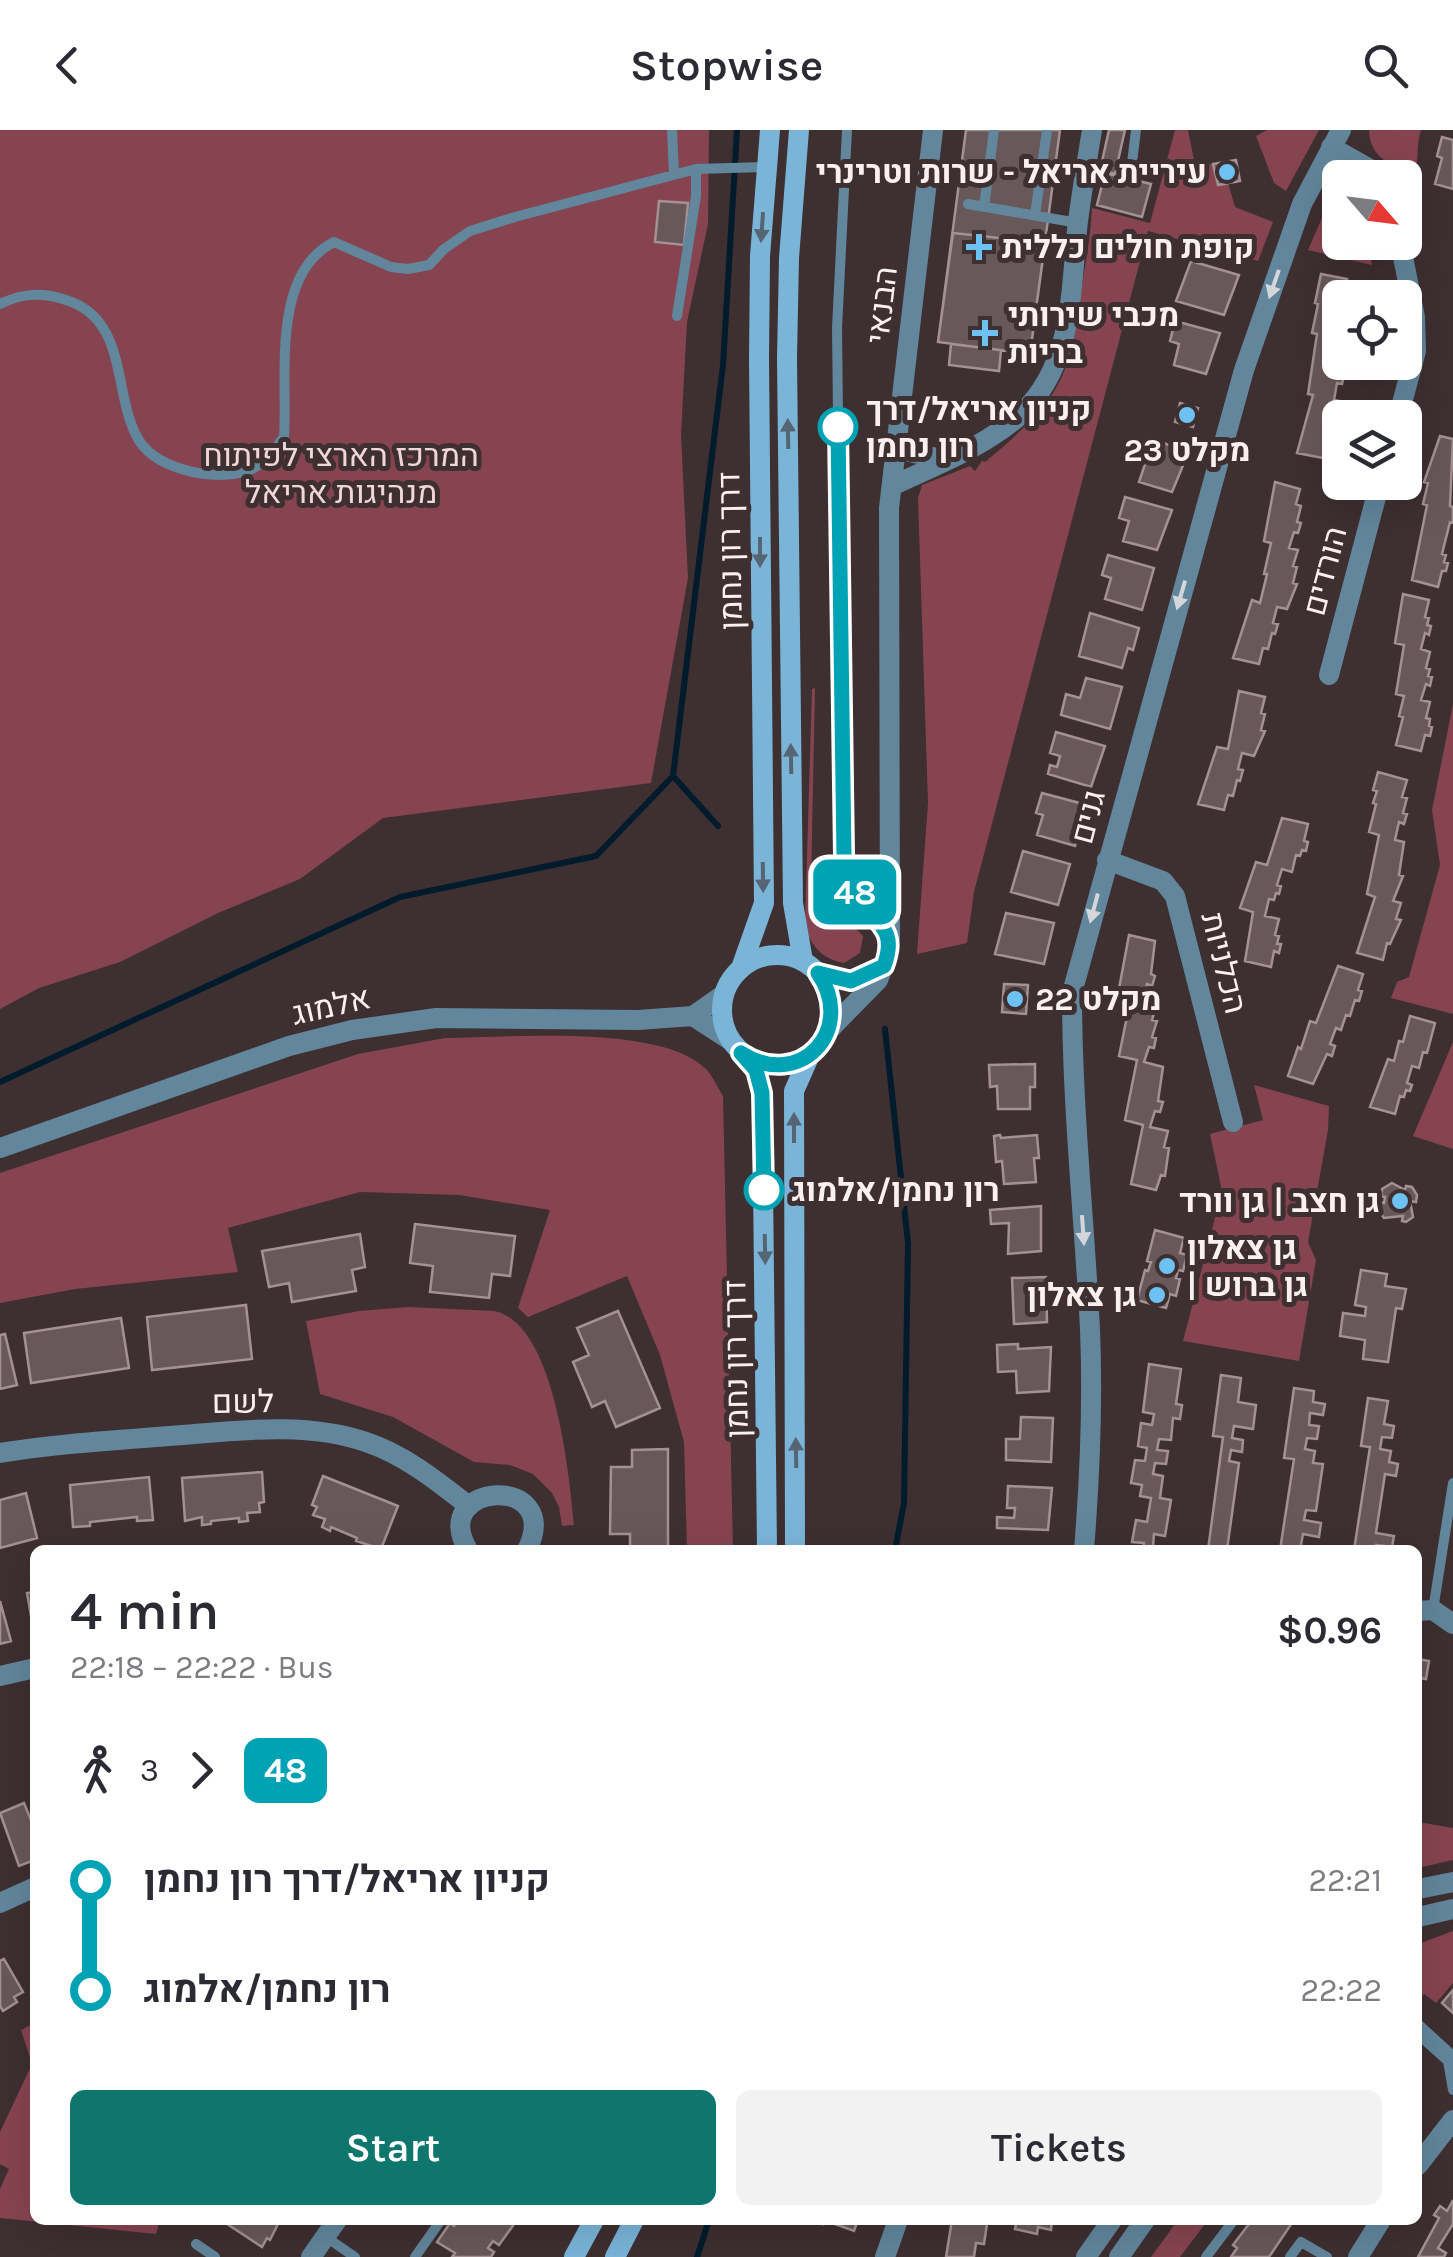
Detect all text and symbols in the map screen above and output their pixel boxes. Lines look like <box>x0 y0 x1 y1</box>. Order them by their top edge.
icon: back <box>40 38 95 93</box>
icon: search <box>1358 38 1413 93</box>
text: Stopwise <box>630 39 823 91</box>
place label: עיריית אריאל - שרות וטרינרי <box>816 154 1207 191</box>
north arrow <box>1322 160 1422 260</box>
map controls <box>1322 160 1422 500</box>
marker: עיריית אריאל - שרות וטרינרי <box>1216 161 1238 183</box>
one-way arrow <box>754 212 770 244</box>
place label: קופת חולים כללית <box>1002 229 1254 266</box>
marker: קופת חולים כללית <box>966 234 992 260</box>
street label: הבנאי <box>859 264 905 346</box>
one-way arrow <box>1266 270 1281 300</box>
button: locate <box>1322 280 1422 380</box>
place label: מכבי שירותי בריות <box>1008 297 1179 371</box>
marker: מכבי שירותי בריות <box>972 320 998 346</box>
place label: קניון אריאל/דרך רון נחמן <box>866 391 1091 465</box>
button: layers <box>1322 400 1422 500</box>
marker: מקלט 23 <box>1176 404 1198 426</box>
marker: קניון אריאל/דרך רון נחמן <box>819 408 857 446</box>
one-way arrow <box>780 418 796 450</box>
place label: מקלט 23 <box>1123 432 1251 469</box>
park label: המרכז הארצי לפיתוח מנהיגות אריאל <box>203 437 479 511</box>
street label: דרך רון נחמן <box>710 472 750 630</box>
street label: הורדים <box>1295 522 1355 620</box>
one-way arrow <box>752 537 768 569</box>
one-way arrow <box>1172 580 1188 611</box>
one-way arrow <box>783 743 799 775</box>
street label: גנים <box>1063 786 1113 848</box>
line badge: 48 <box>810 860 900 924</box>
one-way arrow <box>756 862 772 894</box>
text: 48 <box>833 872 877 913</box>
one-way arrow <box>1085 893 1101 924</box>
street label: הכלניות <box>1194 908 1254 1018</box>
street label: אלמוג <box>288 979 374 1033</box>
place label: מקלט 22 <box>1035 981 1162 1018</box>
marker: מקלט 22 <box>1004 988 1026 1010</box>
one-way arrow <box>786 1111 802 1143</box>
marker: רון נחמן/אלמוג <box>745 1171 783 1209</box>
place label: רון נחמן/אלמוג <box>792 1172 1000 1209</box>
place label: גן חצב | גן וורד <box>1179 1183 1380 1220</box>
marker: גן חצב | גן וורד <box>1389 1190 1411 1212</box>
one-way arrow <box>1075 1215 1091 1247</box>
place label: גן צאלון | גן ברוש <box>1187 1230 1308 1304</box>
one-way arrow <box>757 1234 773 1266</box>
marker: גן צאלון | גן ברוש <box>1156 1255 1178 1277</box>
place label: גן צאלון <box>1027 1277 1137 1314</box>
street label: דרך רון נחמן <box>716 1280 756 1438</box>
marker: גן צאלון <box>1146 1284 1168 1306</box>
street label: לשם <box>212 1383 274 1421</box>
one-way arrow <box>788 1436 804 1468</box>
text: 4 min <box>70 1579 219 1643</box>
text: $0.96 <box>1277 1608 1382 1653</box>
text: 22:18 – 22:22 · Bus <box>70 1649 334 1686</box>
icon: walk <box>70 1743 125 1798</box>
icon: forward <box>174 1743 229 1798</box>
text: 48 <box>264 1750 307 1791</box>
text: 3 <box>140 1752 159 1789</box>
text: קניון אריאל/דרך רון נחמן <box>144 1857 550 1902</box>
text: 22:21 <box>1308 1862 1382 1899</box>
text: רון נחמן/אלמוג <box>144 1967 391 2012</box>
text: 22:22 <box>1300 1972 1382 2009</box>
button: Start <box>70 2090 716 2205</box>
button: Tickets <box>736 2090 1382 2205</box>

